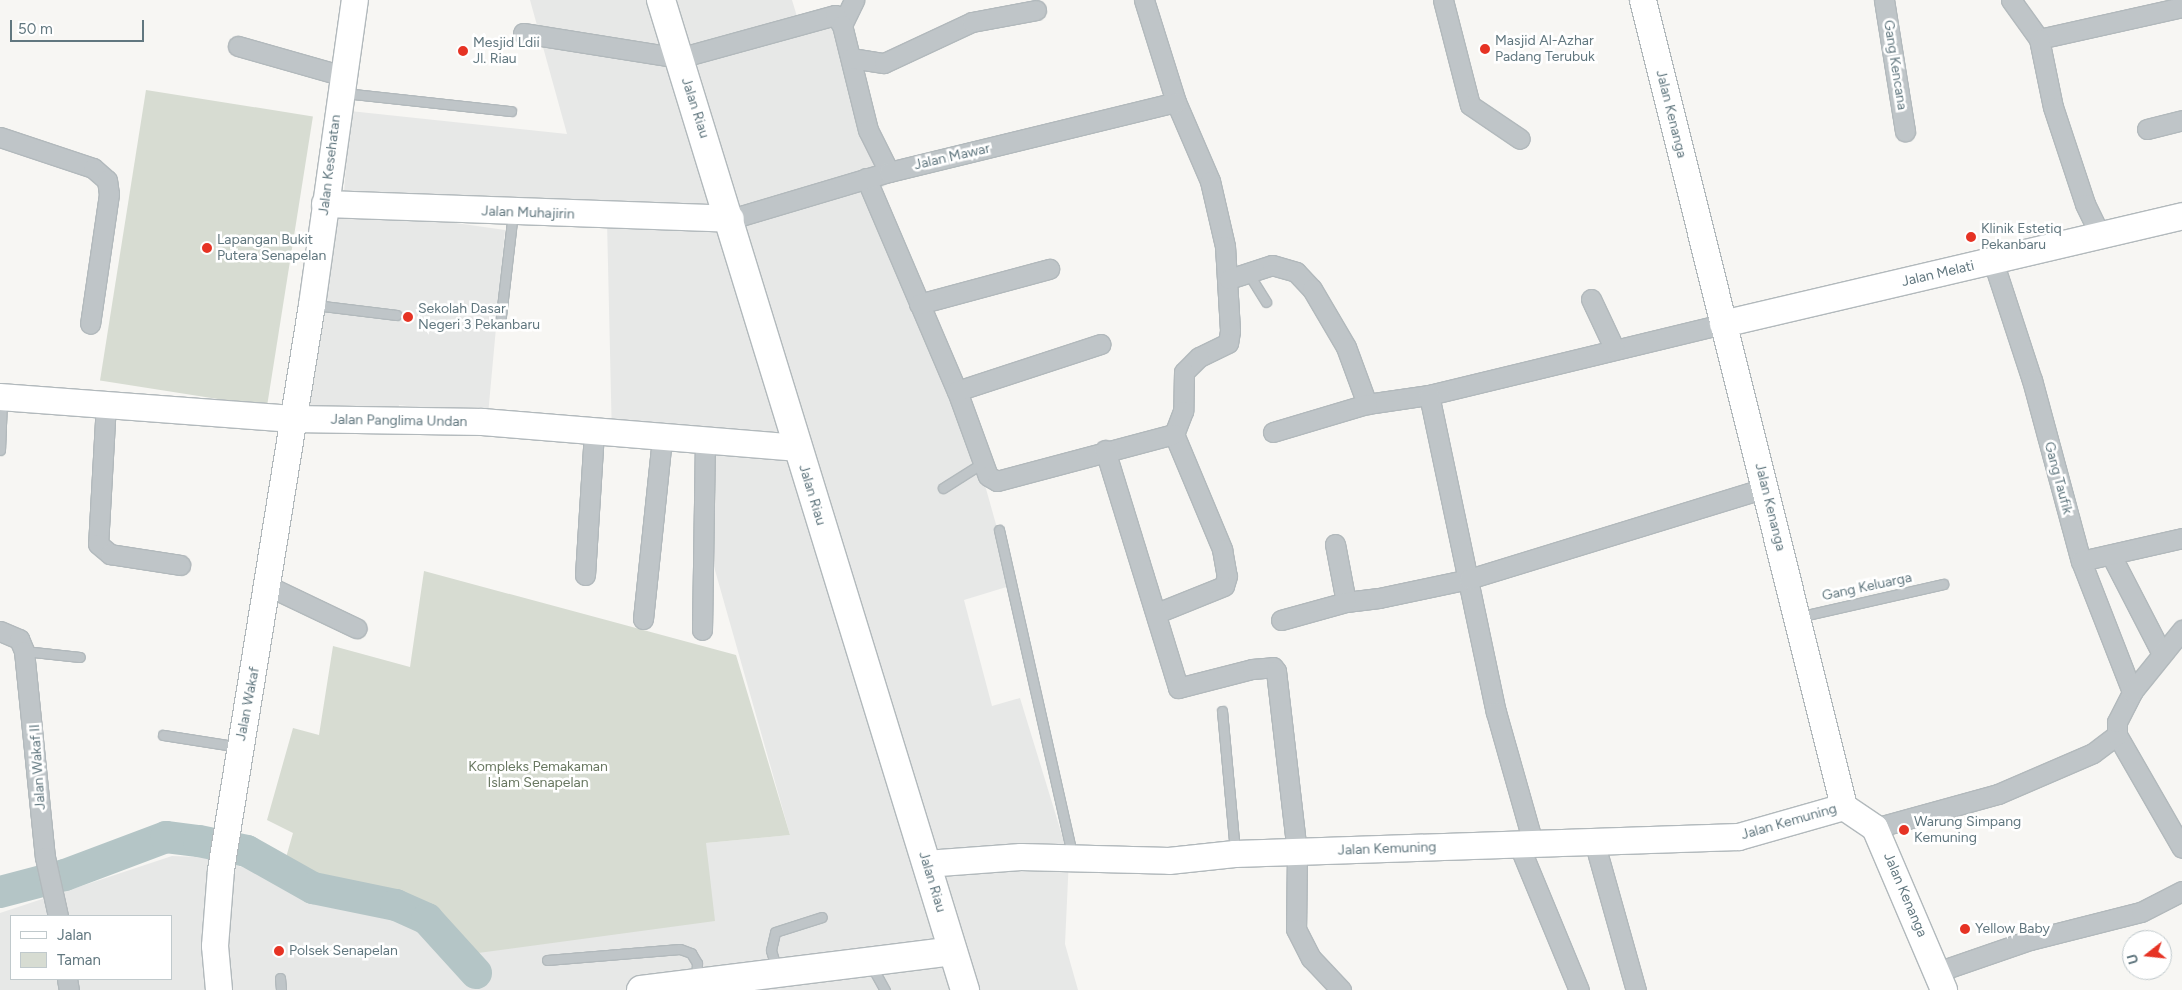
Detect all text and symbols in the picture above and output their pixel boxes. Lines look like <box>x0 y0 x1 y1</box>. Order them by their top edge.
scale bar <box>12 10 146 42</box>
street label: Gang Kencana <box>1880 19 1910 111</box>
text: 50 m <box>18 20 53 38</box>
place label: Masjid Al-Azhar Padang Terubuk <box>1495 33 1595 65</box>
place label: Mesjid Ldii Jl. Riau <box>473 35 540 68</box>
marker: Masjid Al-Azhar Padang Terubuk <box>1479 43 1491 55</box>
marker: Mesjid Ldii Jl. Riau <box>457 45 469 57</box>
street label: Jalan Kenanga <box>1652 68 1690 160</box>
street label: Jalan Riau <box>677 76 713 140</box>
street label: Jalan Kesehatan <box>315 114 345 216</box>
street label: Jalan Mawar <box>912 140 992 174</box>
street label: Jalan Muhajirin <box>481 203 575 223</box>
place label: Klinik Estetiq Pekanbaru <box>1981 221 2062 253</box>
marker: Klinik Estetiq Pekanbaru <box>1965 231 1977 243</box>
place label: Lapangan Bukit Putera Senapelan <box>217 232 326 264</box>
marker: Lapangan Bukit Putera Senapelan <box>201 242 213 254</box>
street label: Jalan Melati <box>1900 257 1976 291</box>
place label: Sekolah Dasar Negeri 3 Pekanbaru <box>418 301 540 334</box>
marker: Sekolah Dasar Negeri 3 Pekanbaru <box>402 311 414 323</box>
street label: Jalan Panglima Undan <box>331 411 467 431</box>
street label: Gang Taufik <box>2040 440 2076 516</box>
street label: Jalan Kenanga <box>1751 461 1789 553</box>
street label: Jalan Riau <box>795 463 829 527</box>
street label: Gang Keluarga <box>1821 569 1913 605</box>
street label: Jalan Wakaf <box>233 666 263 742</box>
street label: Jalan Wakaf II <box>27 724 49 810</box>
park label: Kompleks Pemakaman Islam Senapelan <box>468 759 608 792</box>
street label: Jalan Kemuning <box>1739 800 1839 844</box>
place label: Warung Simpang Kemuning <box>1914 814 2021 846</box>
marker: Warung Simpang Kemuning <box>1898 824 1910 836</box>
street label: Jalan Kemuning <box>1337 839 1437 859</box>
street label: Jalan Riau <box>915 850 949 914</box>
street label: Jalan Kenanga <box>1880 850 1930 940</box>
legend <box>10 915 172 980</box>
place label: Yellow Baby <box>1975 921 2050 937</box>
marker: Yellow Baby <box>1959 923 1971 935</box>
text: Jalan <box>57 926 92 944</box>
north arrow <box>2122 930 2172 980</box>
place label: Polsek Senapelan <box>289 943 398 959</box>
marker: Polsek Senapelan <box>273 945 285 957</box>
text: Taman <box>57 951 101 969</box>
text: U <box>2124 952 2143 966</box>

